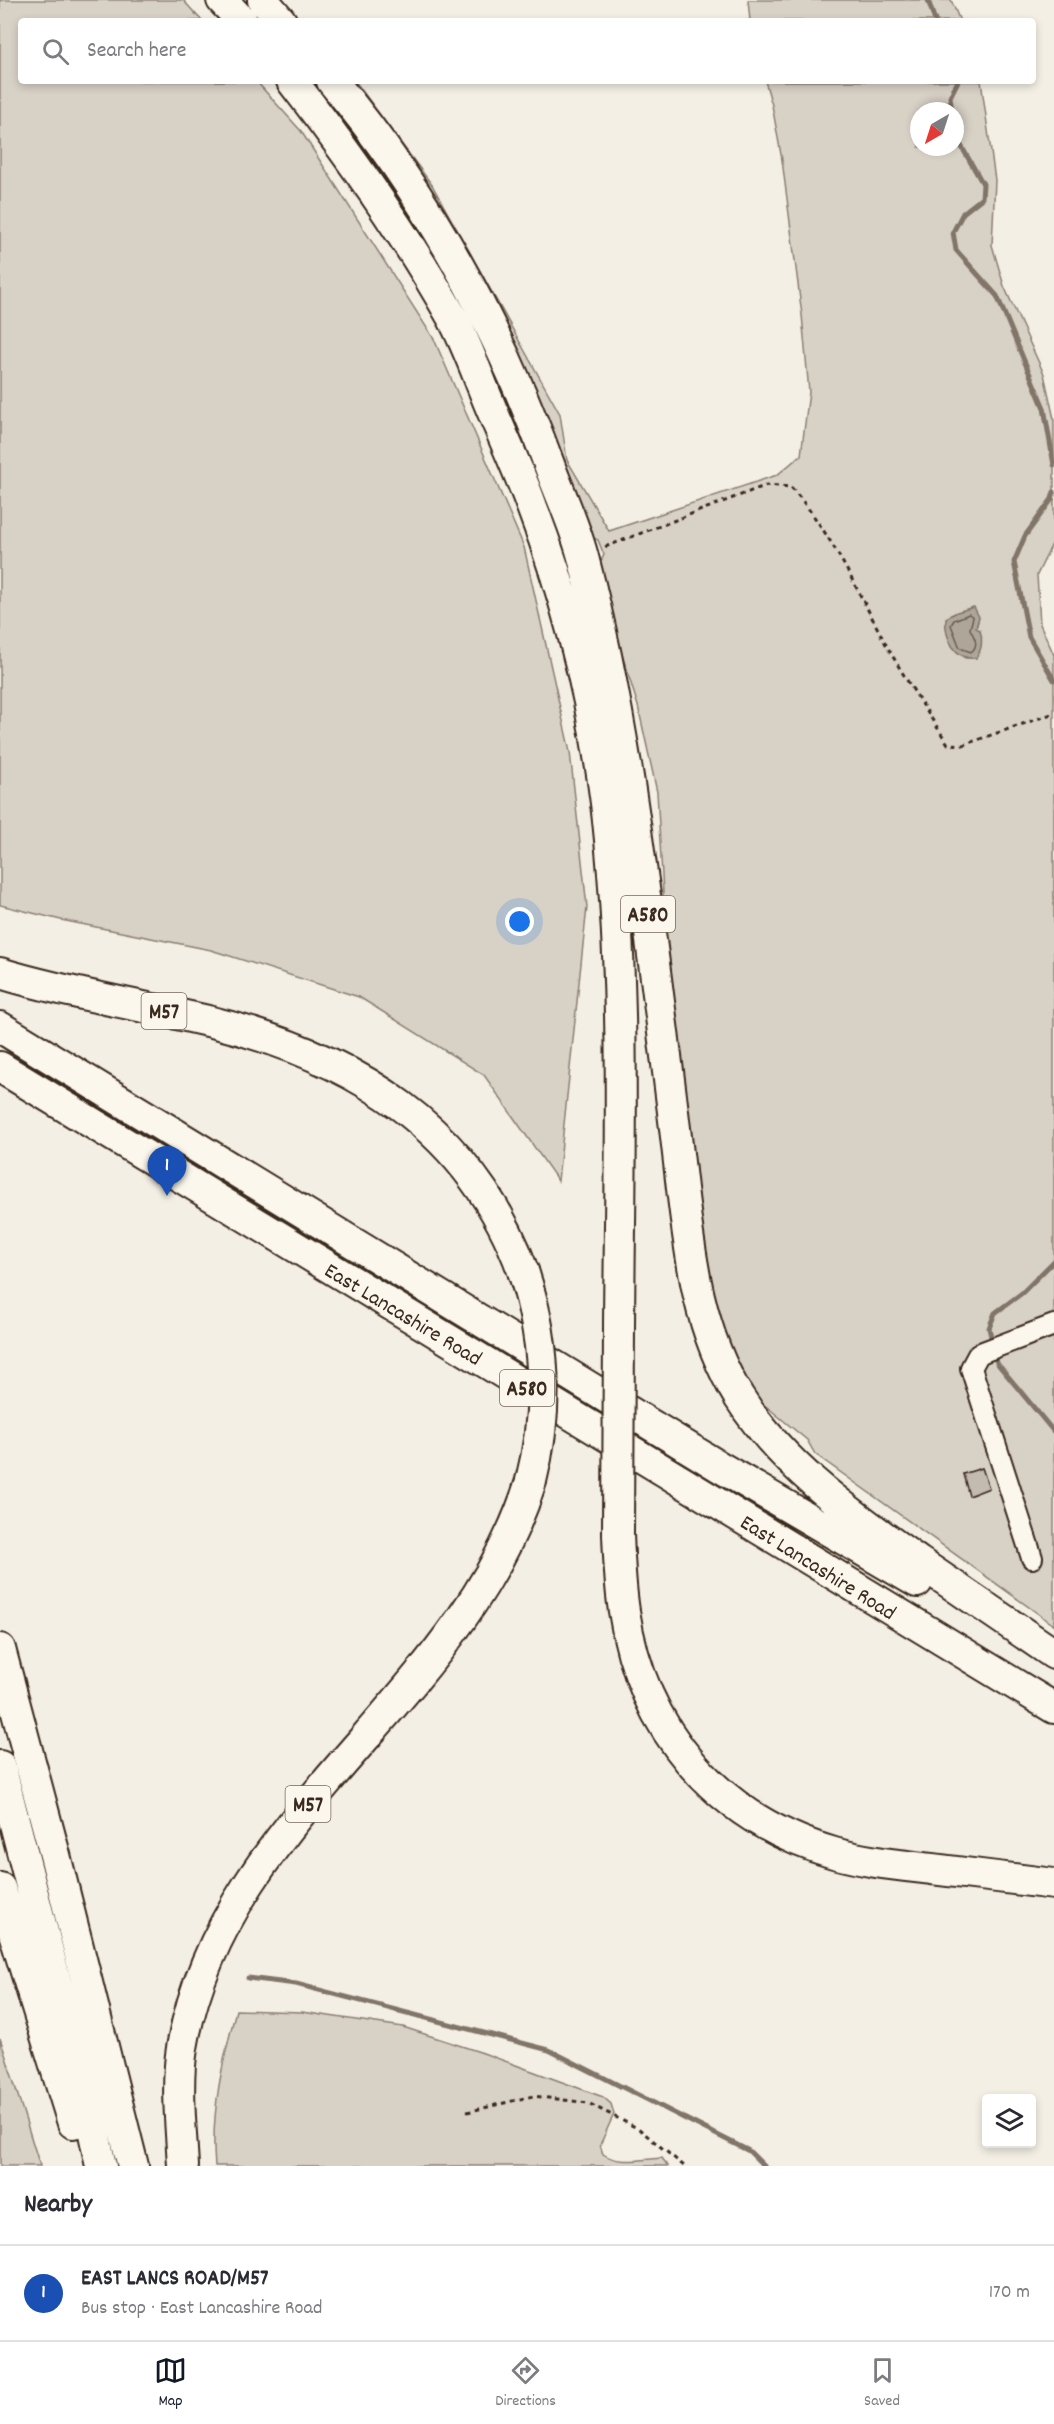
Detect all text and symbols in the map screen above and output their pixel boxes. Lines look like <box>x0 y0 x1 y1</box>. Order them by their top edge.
search box <box>18 18 1036 84</box>
icon: search <box>39 35 72 68</box>
text: Search here <box>87 36 186 67</box>
north arrow <box>910 102 964 156</box>
road number: A580 <box>621 896 675 932</box>
your location <box>505 907 534 936</box>
road number: M57 <box>142 993 186 1029</box>
pin: 1 <box>148 1146 186 1196</box>
street label: East Lancashire Road <box>318 1257 487 1375</box>
road number: A580 <box>500 1370 554 1406</box>
street label: East Lancashire Road <box>733 1508 901 1629</box>
road number: M57 <box>286 1786 330 1822</box>
map controls <box>982 2094 1036 2148</box>
button: layers <box>982 2094 1036 2148</box>
text: Nearby <box>24 2187 92 2224</box>
text: EAST LANCS ROAD/M57 <box>81 2264 269 2295</box>
text: 1 <box>41 2279 46 2307</box>
text: 170 m <box>989 2279 1030 2307</box>
text: Bus stop · East Lancashire Road <box>81 2295 322 2323</box>
tab: Map <box>154 2354 187 2413</box>
tab: Directions <box>495 2354 556 2413</box>
tab: Saved <box>864 2354 900 2413</box>

